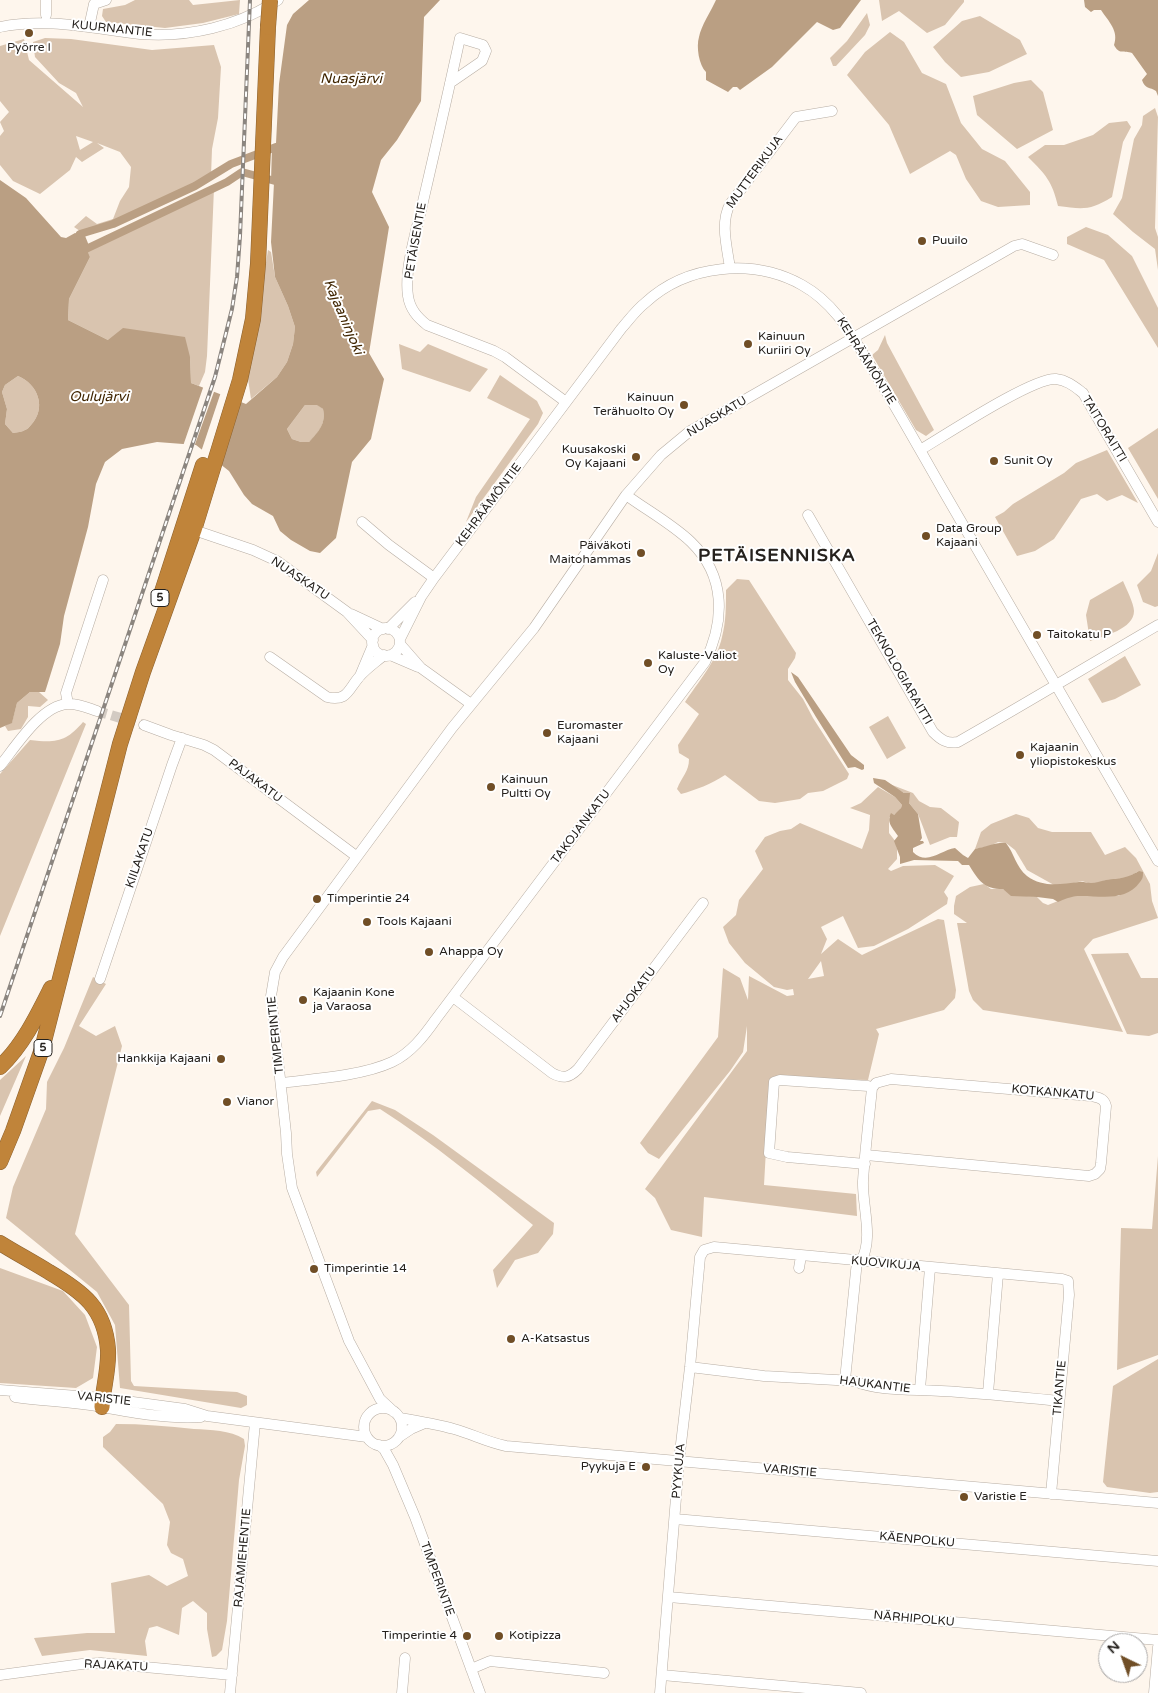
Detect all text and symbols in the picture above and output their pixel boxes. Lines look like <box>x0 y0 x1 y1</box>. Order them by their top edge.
street label: KUURNANTIE <box>71 18 153 40</box>
marker: Pyörre I <box>23 27 35 39</box>
place label: Pyörre I <box>7 41 51 55</box>
water label: Nuasjärvi <box>320 71 382 87</box>
street label: MUTTERIKUJA <box>724 133 786 211</box>
street label: PETÄISENTIE <box>402 201 430 281</box>
place label: Puuilo <box>932 234 968 248</box>
marker: Puuilo <box>916 235 928 247</box>
water label: Kajaaninjoki <box>320 277 366 357</box>
street label: KEHRÄÄMÖNTIE <box>833 315 899 407</box>
place label: Kainuun Kuriiri Oy <box>758 330 811 358</box>
marker: Kainuun Kuriiri Oy <box>742 338 754 350</box>
water label: Oulujärvi <box>69 389 129 405</box>
place label: Kainuun Terähuolto Oy <box>593 391 674 419</box>
street label: TAITORAITTI <box>1079 393 1129 465</box>
street label: NUASKATU <box>684 394 750 440</box>
marker: Kainuun Terähuolto Oy <box>678 399 690 411</box>
place label: Kuusakoski Oy Kajaani <box>562 443 626 471</box>
marker: Kuusakoski Oy Kajaani <box>630 451 642 463</box>
place label: Sunit Oy <box>1004 454 1053 468</box>
marker: Sunit Oy <box>988 455 1000 467</box>
street label: KEHRÄÄMÖNTIE <box>453 461 525 549</box>
place label: Data Group Kajaani <box>936 522 1002 550</box>
marker: Data Group Kajaani <box>920 530 932 542</box>
place label: Päiväkoti Maitohammas <box>549 539 631 567</box>
district label: PETÄISENNISKA <box>696 545 858 567</box>
marker: Päiväkoti Maitohammas <box>635 547 647 559</box>
street label: NUASKATU <box>268 554 332 604</box>
road number: 5 <box>151 590 169 606</box>
street label: TEKNOLOGIARAITTI <box>863 617 935 727</box>
place label: Taitokatu P <box>1047 628 1111 642</box>
marker: Taitokatu P <box>1031 629 1043 641</box>
place label: Kaluste-Valiot Oy <box>658 649 737 677</box>
marker: Kaluste-Valiot Oy <box>642 657 654 669</box>
place label: Euromaster Kajaani <box>557 719 623 747</box>
marker: Euromaster Kajaani <box>541 727 553 739</box>
place label: Kajaanin yliopistokeskus <box>1030 741 1116 769</box>
marker: Kajaanin yliopistokeskus <box>1014 749 1026 761</box>
street label: PAJAKATU <box>225 756 285 806</box>
place label: Kainuun Pultti Oy <box>501 773 551 801</box>
marker: Kainuun Pultti Oy <box>485 781 497 793</box>
street label: TAKOJANKATU <box>548 787 614 867</box>
street label: KIILAKATU <box>123 826 157 890</box>
place label: Timperintie 24 <box>327 892 410 906</box>
marker: Timperintie 24 <box>311 893 323 905</box>
place label: Tools Kajaani <box>377 915 452 929</box>
marker: Tools Kajaani <box>361 916 373 928</box>
place label: Ahappa Oy <box>439 945 503 959</box>
marker: Ahappa Oy <box>423 946 435 958</box>
street label: AHJOKATU <box>608 964 660 1026</box>
place label: Kajaanin Kone ja Varaosa <box>313 986 394 1014</box>
marker: Kajaanin Kone ja Varaosa <box>297 994 309 1006</box>
street label: TIMPERINTIE <box>265 995 287 1075</box>
road number: 5 <box>34 1040 52 1056</box>
place label: Hankkija Kajaani <box>117 1052 211 1066</box>
marker: Hankkija Kajaani <box>215 1053 227 1065</box>
street label: KOTKANKATU <box>1011 1082 1095 1104</box>
place label: Vianor <box>237 1095 274 1109</box>
marker: Vianor <box>221 1096 233 1108</box>
street label: KUOVIKUJA <box>850 1254 922 1274</box>
place label: Timperintie 14 <box>324 1262 407 1276</box>
marker: Timperintie 14 <box>308 1263 320 1275</box>
place label: A-Katsastus <box>521 1332 590 1346</box>
marker: A-Katsastus <box>505 1333 517 1345</box>
street label: TIKANTIE <box>1050 1360 1070 1416</box>
street label: HAUKANTIE <box>839 1373 911 1397</box>
street label: VARISTIE <box>76 1389 132 1409</box>
street label: PYYKUJA <box>669 1443 689 1499</box>
place label: Pyykuja E <box>581 1460 636 1474</box>
marker: Pyykuja E <box>640 1461 652 1473</box>
street label: VARISTIE <box>762 1461 818 1481</box>
place label: Varistie E <box>974 1490 1027 1504</box>
marker: Varistie E <box>958 1491 970 1503</box>
street label: RAJAMIEHENTIE <box>231 1508 255 1608</box>
street label: KÄENPOLKU <box>879 1530 955 1550</box>
street label: TIMPERINTIE <box>417 1540 457 1618</box>
street label: NÄRHIPOLKU <box>873 1608 955 1630</box>
place label: Timperintie 4 <box>382 1629 457 1643</box>
place label: Kotipizza <box>509 1629 561 1643</box>
marker: Timperintie 4 <box>461 1630 473 1642</box>
marker: Kotipizza <box>493 1630 505 1642</box>
north arrow <box>1098 1633 1148 1683</box>
text: N <box>1103 1637 1123 1657</box>
street label: RAJAKATU <box>83 1657 149 1675</box>

